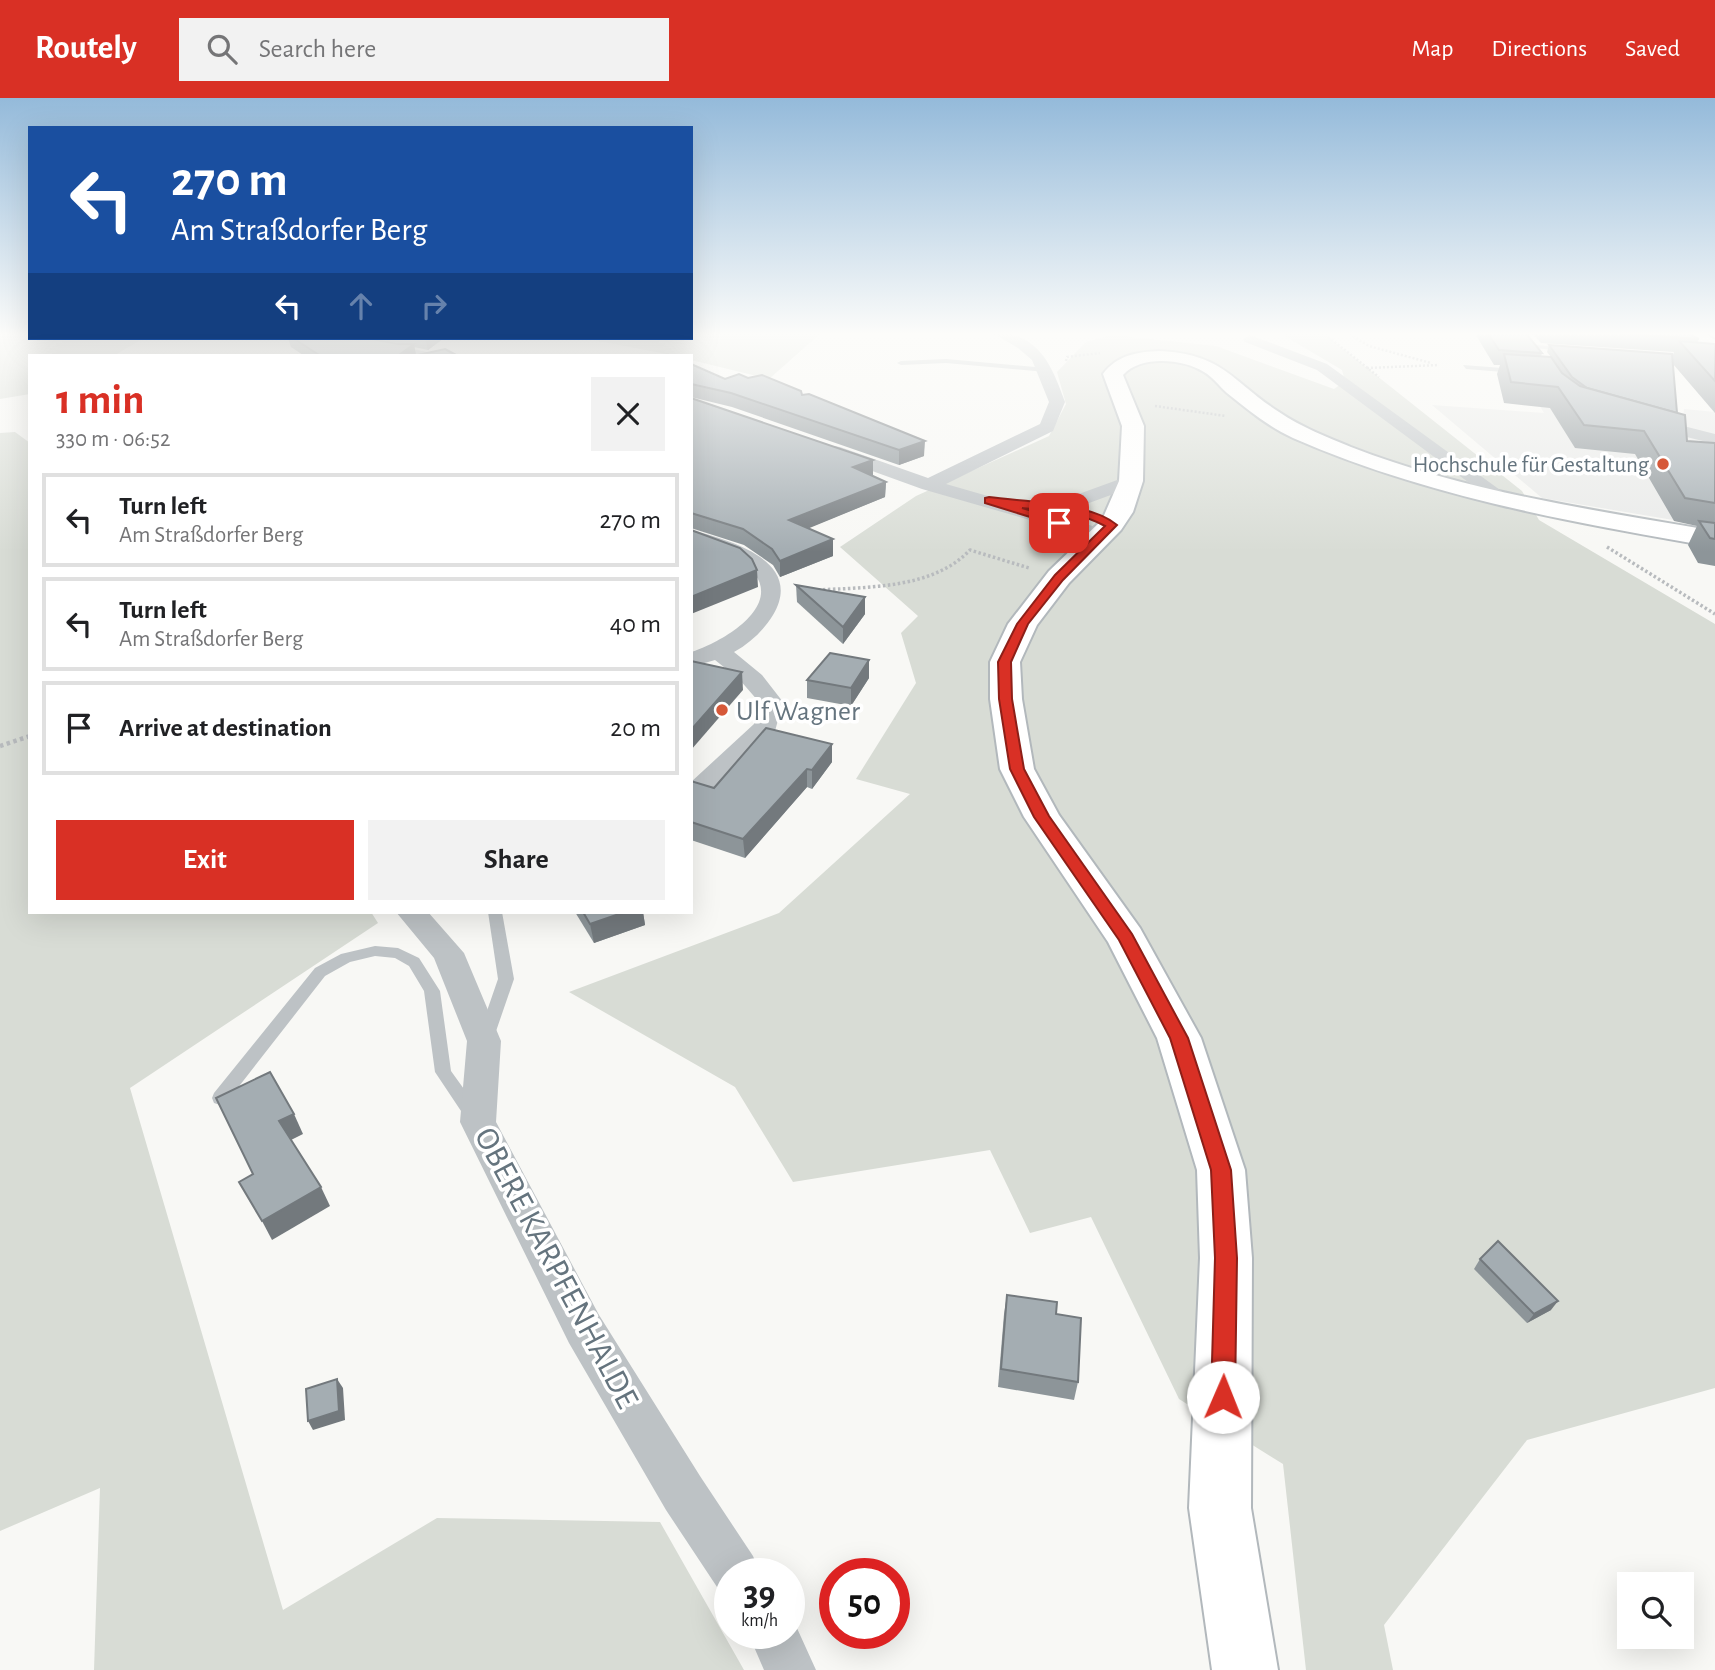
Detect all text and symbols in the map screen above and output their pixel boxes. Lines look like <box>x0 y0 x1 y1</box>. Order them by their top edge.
search box <box>179 18 669 81</box>
icon: search <box>203 30 241 68</box>
text: Routely <box>35 32 137 65</box>
text: Search here <box>259 36 376 62</box>
text: Map <box>1411 37 1453 61</box>
text: Directions <box>1491 37 1587 61</box>
text: Saved <box>1625 37 1680 61</box>
icon: left <box>56 154 147 245</box>
text: 270 m <box>171 156 288 205</box>
text: Am Straßdorfer Berg <box>171 214 427 246</box>
icon: left <box>269 287 307 325</box>
icon: ahead <box>342 287 380 325</box>
icon: right <box>415 287 453 325</box>
button: close <box>591 377 665 451</box>
text: 1 min <box>56 379 145 421</box>
text: 330 m · 06:52 <box>56 428 170 451</box>
place label: Hochschule für Gestaltung <box>1413 454 1650 477</box>
marker: Hochschule für Gestaltung <box>1655 456 1671 472</box>
text: Turn left <box>119 493 207 519</box>
pin <box>1029 493 1089 553</box>
icon: left <box>60 501 98 539</box>
icon: arrive <box>1040 504 1078 542</box>
text: 270 m <box>600 507 661 533</box>
text: Am Straßdorfer Berg <box>119 524 303 547</box>
text: Turn left <box>119 597 207 623</box>
icon: left <box>60 605 98 643</box>
text: 40 m <box>610 611 661 637</box>
text: Am Straßdorfer Berg <box>119 628 303 651</box>
place label: Ulf Wagner <box>736 698 860 726</box>
marker: Ulf Wagner <box>714 702 730 718</box>
icon: arrive <box>60 709 98 747</box>
text: Arrive at destination <box>119 715 332 741</box>
text: 20 m <box>610 715 661 741</box>
button: Exit <box>56 820 354 900</box>
button: Share <box>368 820 665 900</box>
street label: OBERE KARPFENHALDE <box>468 1123 644 1414</box>
position arrow <box>1186 1360 1260 1434</box>
speed limit sign: 50 <box>819 1558 910 1649</box>
map controls <box>1617 1572 1694 1649</box>
button: search <box>1617 1572 1694 1649</box>
text: 39 <box>743 1577 775 1612</box>
text: km/h <box>741 1612 778 1630</box>

